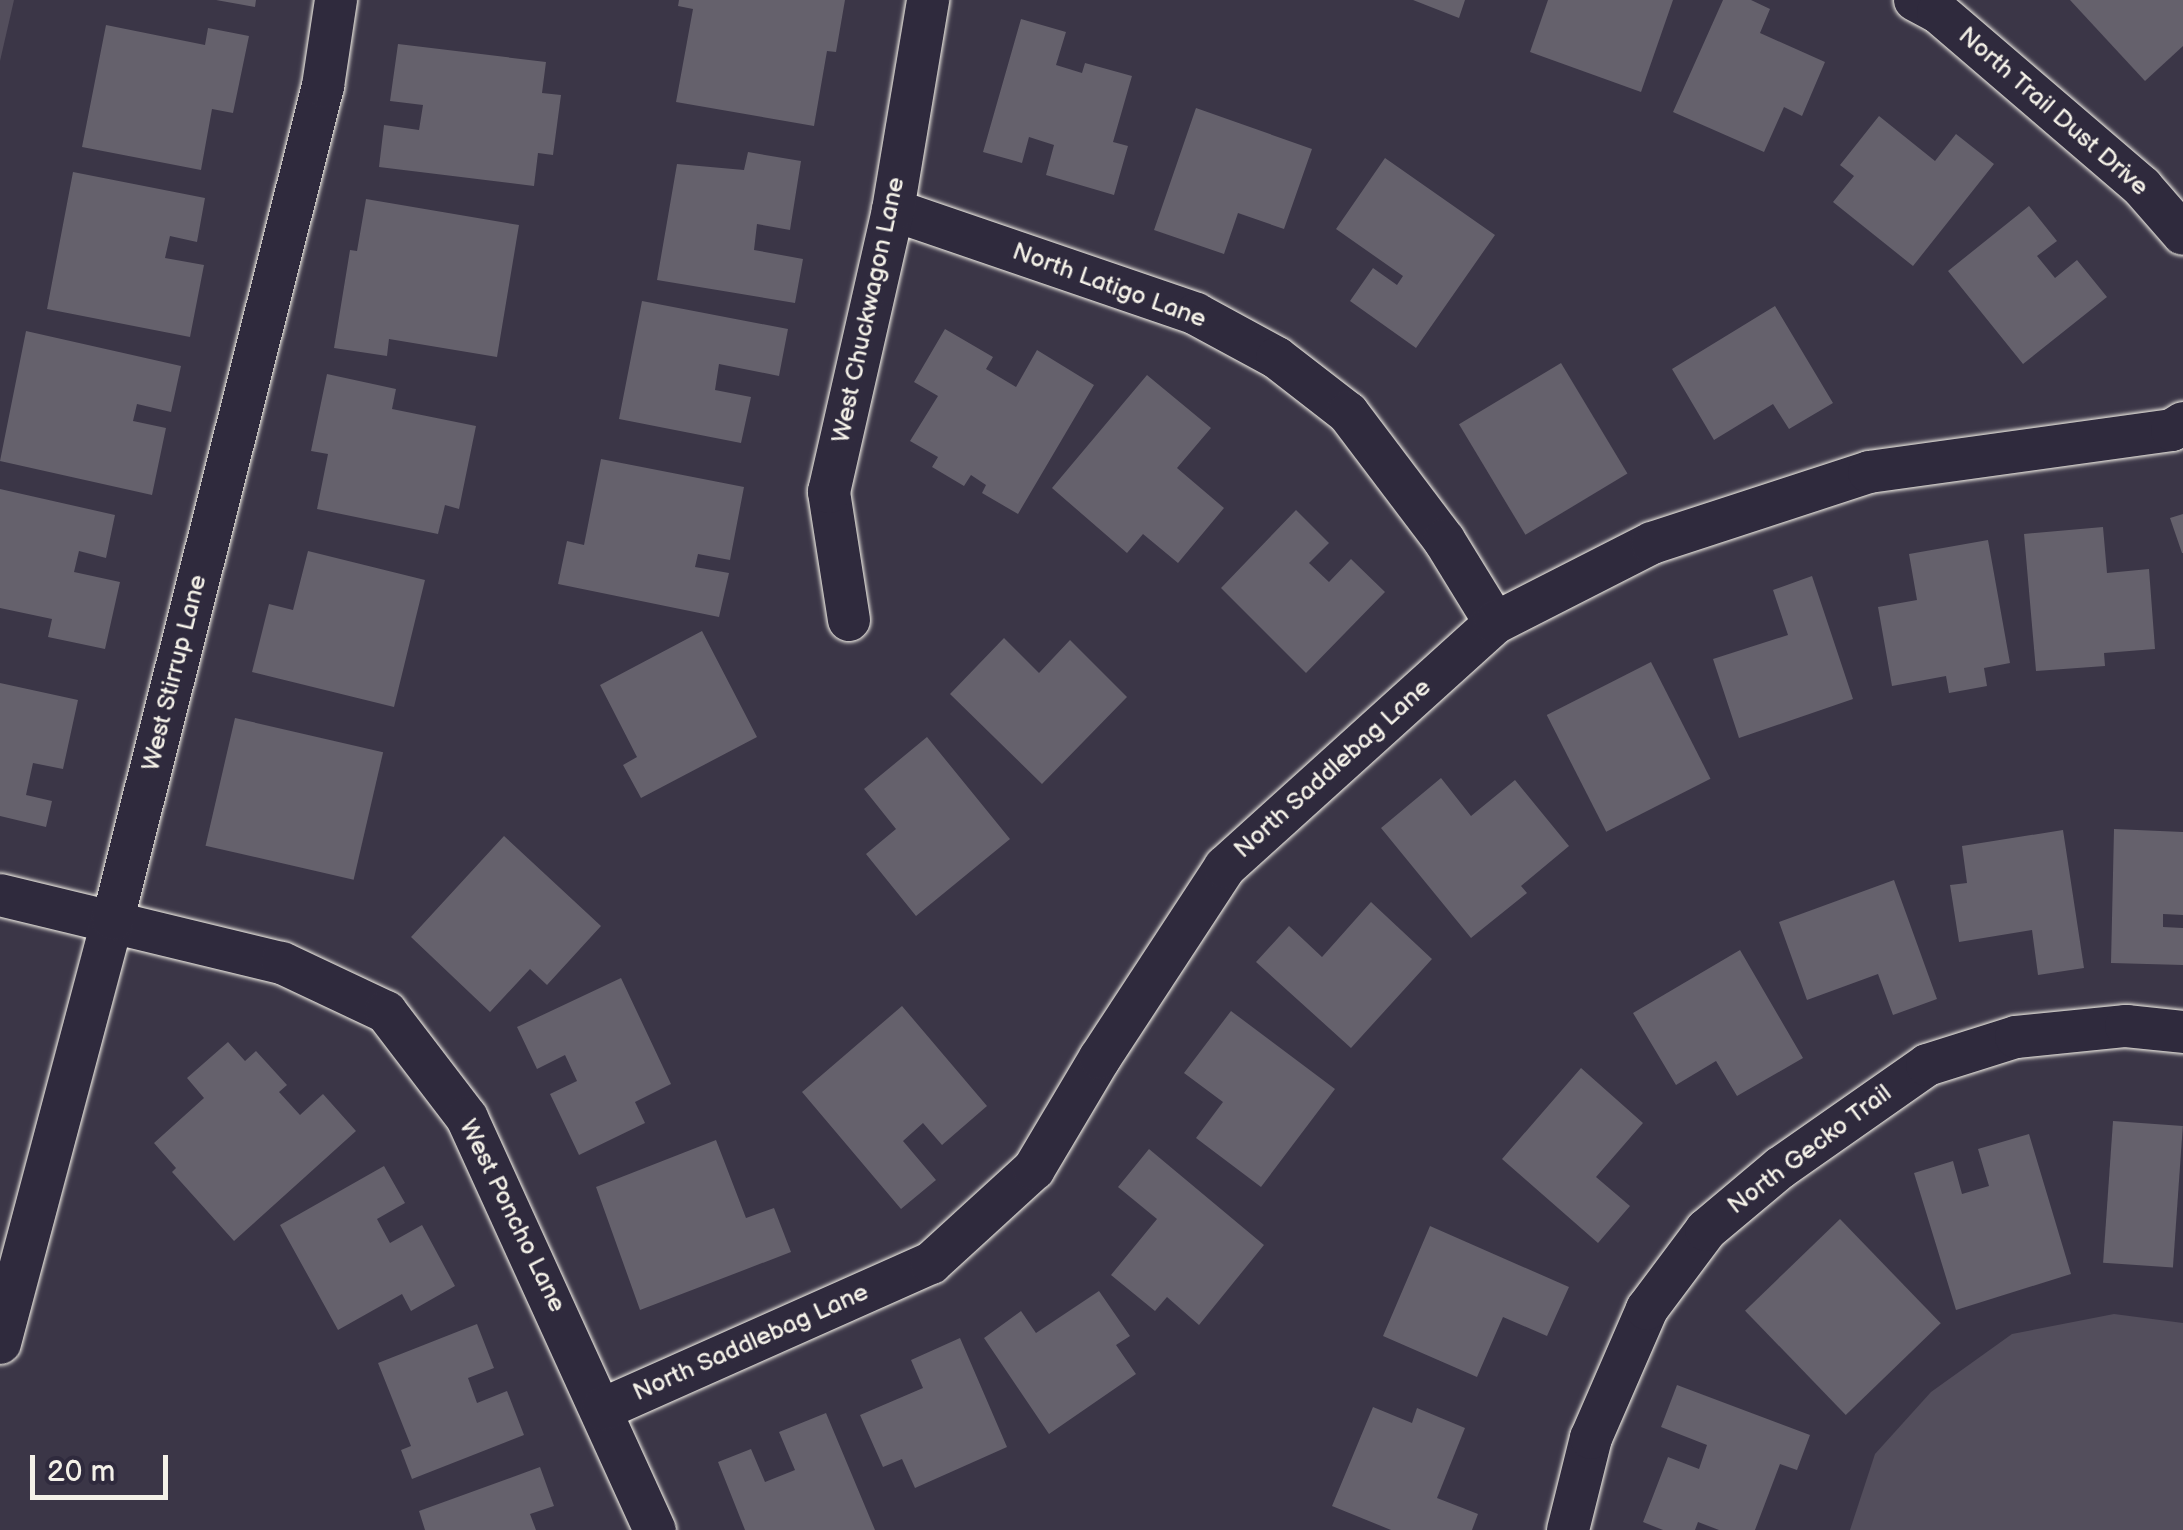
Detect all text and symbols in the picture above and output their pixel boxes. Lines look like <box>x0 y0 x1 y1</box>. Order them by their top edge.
street label: North Trail Dust Drive <box>1951 21 2155 203</box>
street label: West Chuckwagon Lane <box>826 174 912 446</box>
street label: North Latigo Lane <box>1008 237 1210 335</box>
street label: West Stirrup Lane <box>136 572 214 774</box>
street label: North Saddlebag Lane <box>1228 673 1438 865</box>
street label: North Gecko Trail <box>1722 1078 1898 1222</box>
street label: West Poncho Lane <box>452 1115 572 1317</box>
street label: North Saddlebag Lane <box>629 1277 873 1409</box>
scale bar <box>35 1435 172 1497</box>
text: 20 m <box>47 1454 115 1490</box>

